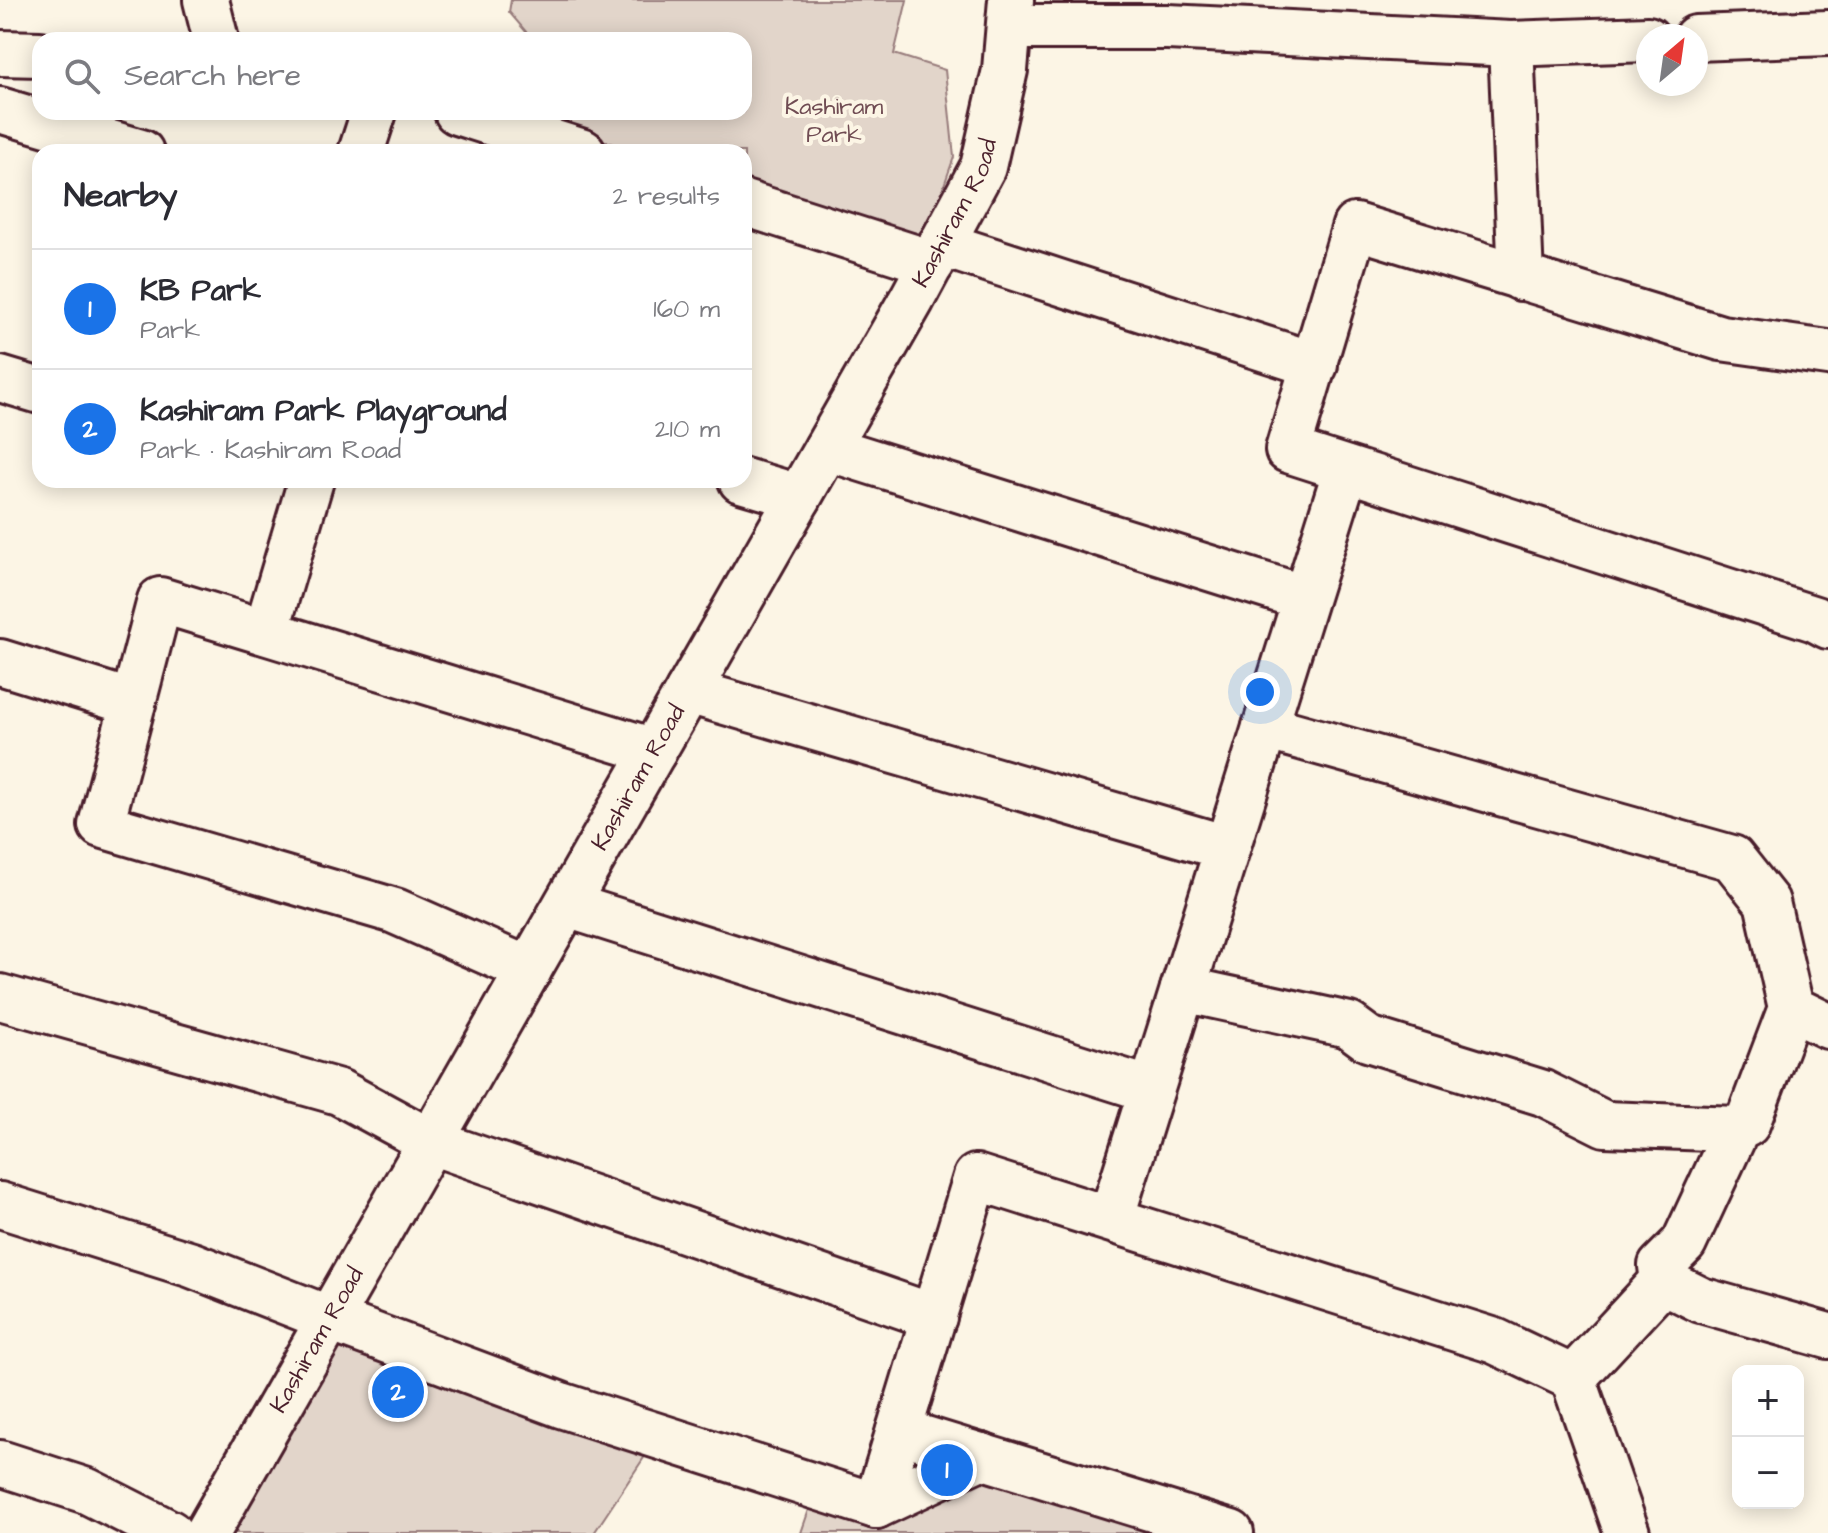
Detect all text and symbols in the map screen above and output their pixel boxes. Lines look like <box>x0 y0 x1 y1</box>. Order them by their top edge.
north arrow <box>1636 24 1708 96</box>
search box <box>32 32 752 120</box>
icon: search <box>60 54 104 98</box>
text: Search here <box>124 55 301 97</box>
park label: Kashiram Park <box>785 90 884 152</box>
street label: Kashiram Road <box>904 135 1006 294</box>
text: Nearby <box>64 172 178 220</box>
text: 2 results <box>612 178 720 214</box>
text: KB Park <box>140 270 261 312</box>
text: 1 <box>88 291 92 327</box>
text: 160 m <box>653 291 720 327</box>
text: Park <box>140 312 200 348</box>
text: Kashiram Park Playground <box>140 390 507 432</box>
text: 2 <box>83 411 97 447</box>
text: 210 m <box>655 411 720 447</box>
text: Park · Kashiram Road <box>140 432 401 468</box>
your location <box>1240 672 1280 712</box>
street label: Kashiram Road <box>583 698 694 857</box>
street label: Kashiram Road <box>262 1261 372 1420</box>
pin: 2 <box>372 1362 424 1422</box>
map controls <box>1732 1365 1804 1509</box>
button: + <box>1732 1365 1804 1437</box>
button: − <box>1732 1437 1804 1509</box>
pin: 1 <box>921 1440 973 1500</box>

